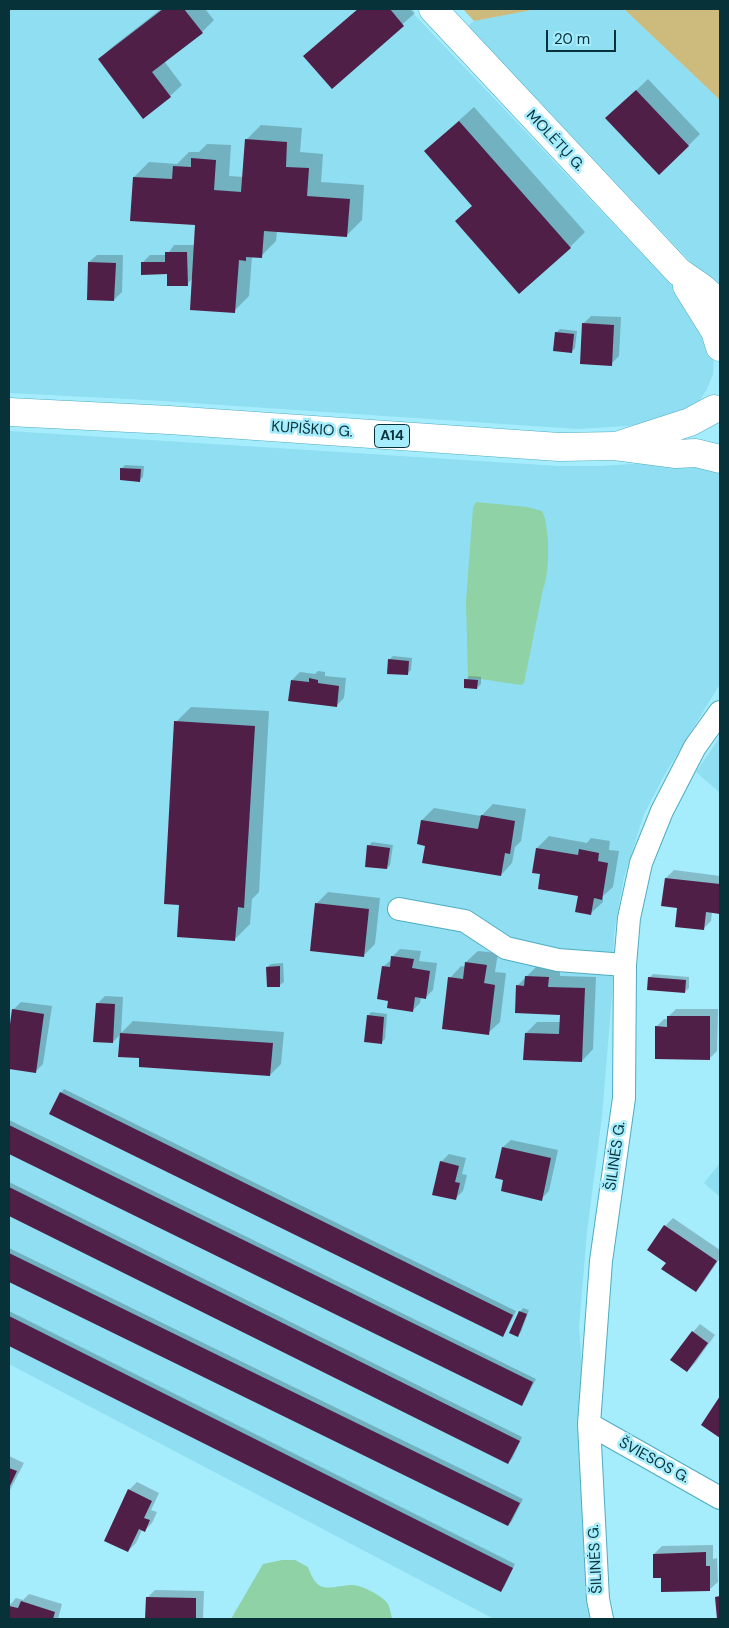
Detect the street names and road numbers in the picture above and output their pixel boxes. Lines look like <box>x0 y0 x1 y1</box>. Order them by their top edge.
street label: MOLĖTŲ G. <box>522 107 588 175</box>
street label: KUPIŠKIO G. <box>271 418 353 442</box>
road number: A14 <box>374 424 410 448</box>
street label: ŠILINĖS G. <box>602 1120 630 1192</box>
street label: ŠVIESOS G. <box>616 1434 692 1488</box>
street label: ŠILINĖS G. <box>585 1524 607 1594</box>

